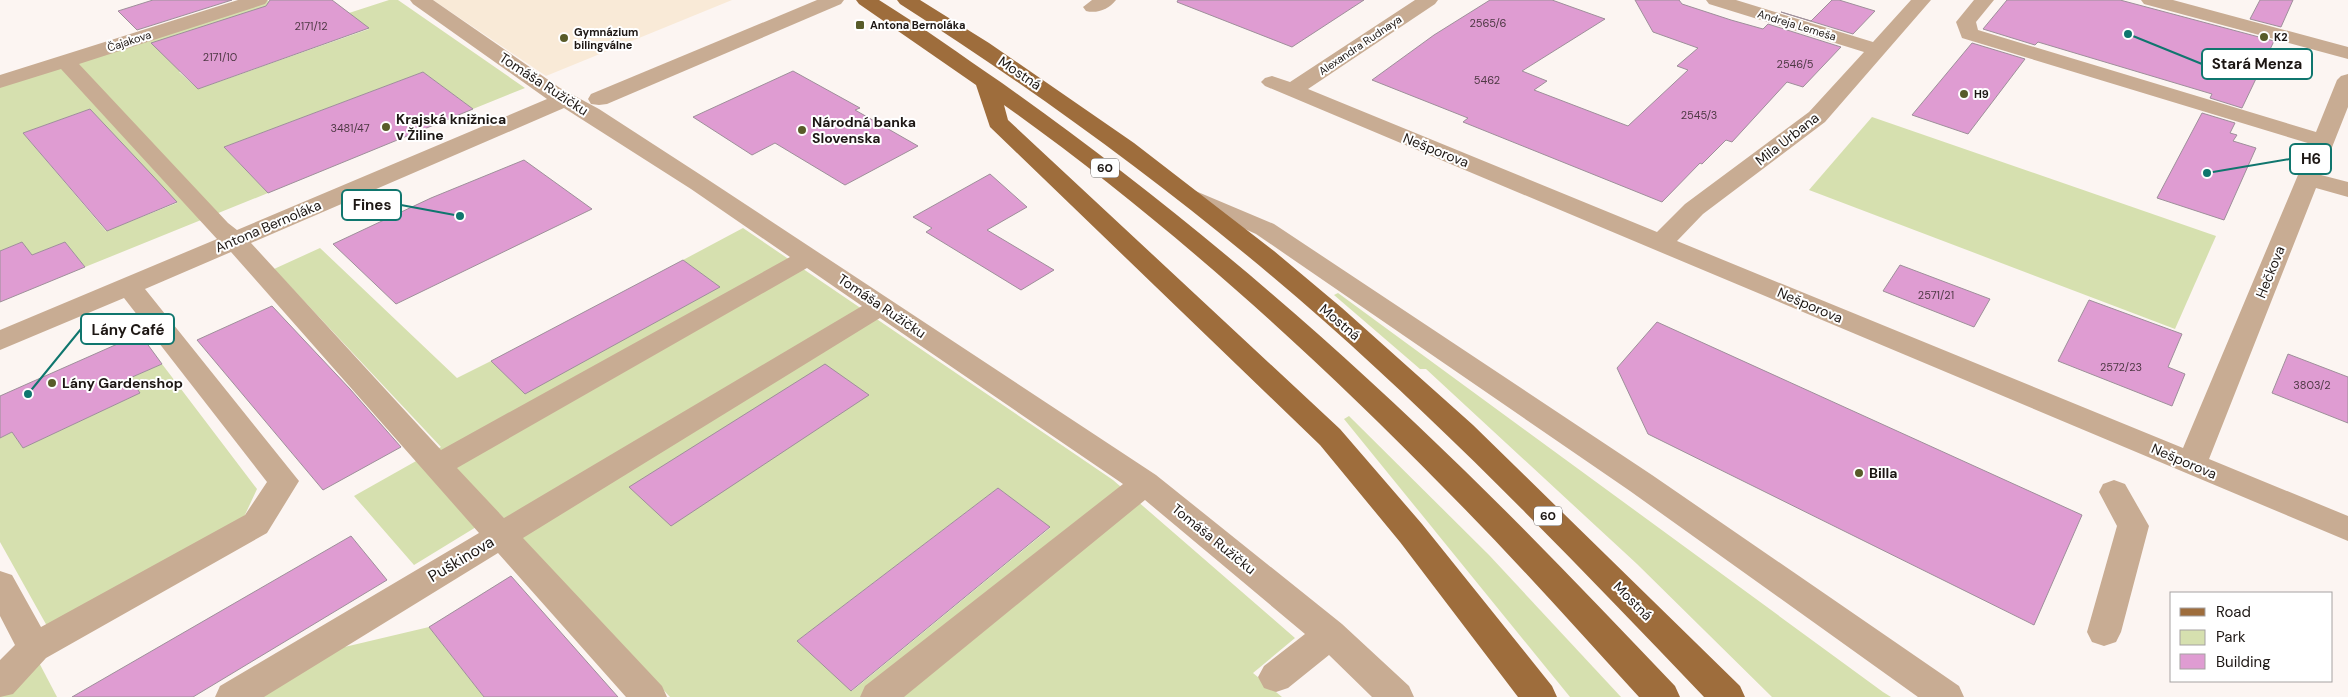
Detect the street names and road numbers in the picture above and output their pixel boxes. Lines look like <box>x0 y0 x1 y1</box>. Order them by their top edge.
street label: Andreja Lemeša <box>1756 6 1838 44</box>
street label: Alexandra Rudnaya <box>1316 12 1404 78</box>
street label: Čajakova <box>105 27 153 55</box>
street label: Tomáša Ružičku <box>496 49 592 119</box>
street label: Mostná <box>995 52 1045 94</box>
street label: Mila Urbana <box>1752 109 1822 169</box>
street label: Nešporova <box>1401 129 1471 171</box>
road number: 60 <box>1091 158 1119 178</box>
street label: Antona Bernoláka <box>212 196 324 256</box>
street label: Hečkova <box>2251 243 2289 301</box>
street label: Tomáša Ružičku <box>834 270 930 342</box>
street label: Nešporova <box>1775 283 1845 327</box>
street label: Mostná <box>1316 300 1364 344</box>
street label: Nešporova <box>2149 439 2219 483</box>
street label: Tomáša Ružičku <box>1168 500 1260 578</box>
road number: 60 <box>1534 506 1562 526</box>
street label: Puškinova <box>424 531 498 587</box>
street label: Mostná <box>1610 578 1656 624</box>

